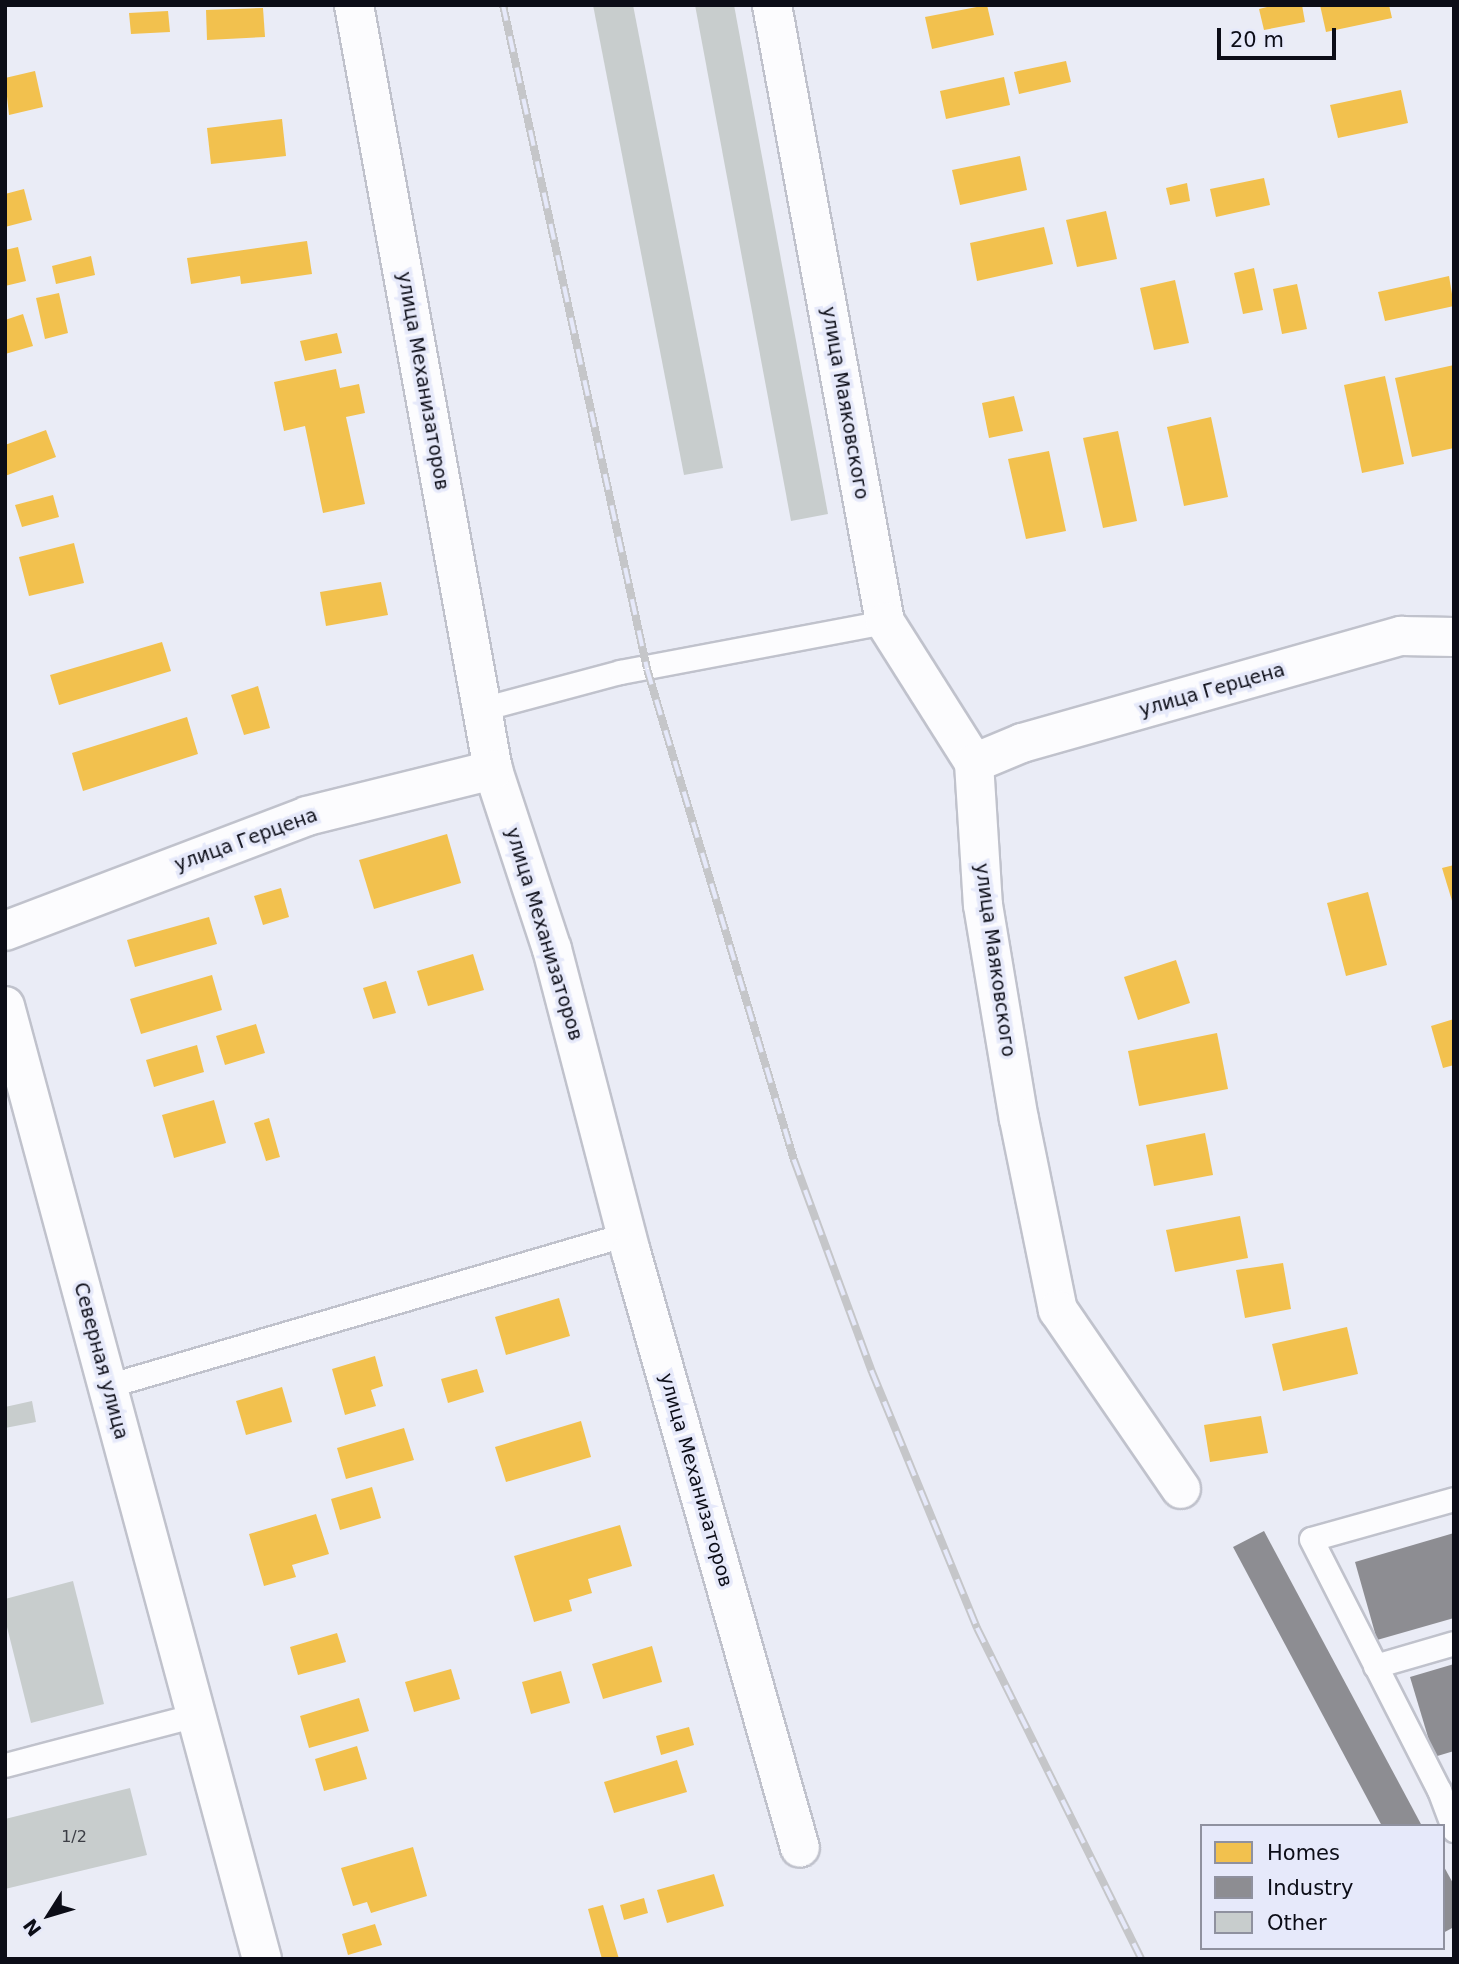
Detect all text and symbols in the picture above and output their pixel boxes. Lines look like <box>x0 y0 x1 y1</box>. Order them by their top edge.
scale bar <box>1221 14 1340 58</box>
text: 20 m <box>1230 28 1284 52</box>
street label: улица Механизаторов <box>393 270 453 492</box>
street label: улица Маяковского <box>817 305 873 501</box>
street label: улица Герцена <box>1137 658 1287 722</box>
street label: улица Герцена <box>171 804 321 876</box>
street label: улица Механизаторов <box>501 825 587 1043</box>
street label: улица Маяковского <box>970 862 1020 1058</box>
street label: Северная улица <box>69 1280 133 1442</box>
street label: улица Механизаторов <box>655 1370 737 1590</box>
legend <box>1200 1824 1445 1950</box>
house number: 1/2 <box>61 1827 87 1847</box>
text: Homes <box>1267 1841 1340 1865</box>
text: Industry <box>1267 1876 1353 1900</box>
north arrow <box>14 1880 84 1950</box>
text: Other <box>1267 1911 1327 1935</box>
text: N <box>19 1915 46 1941</box>

